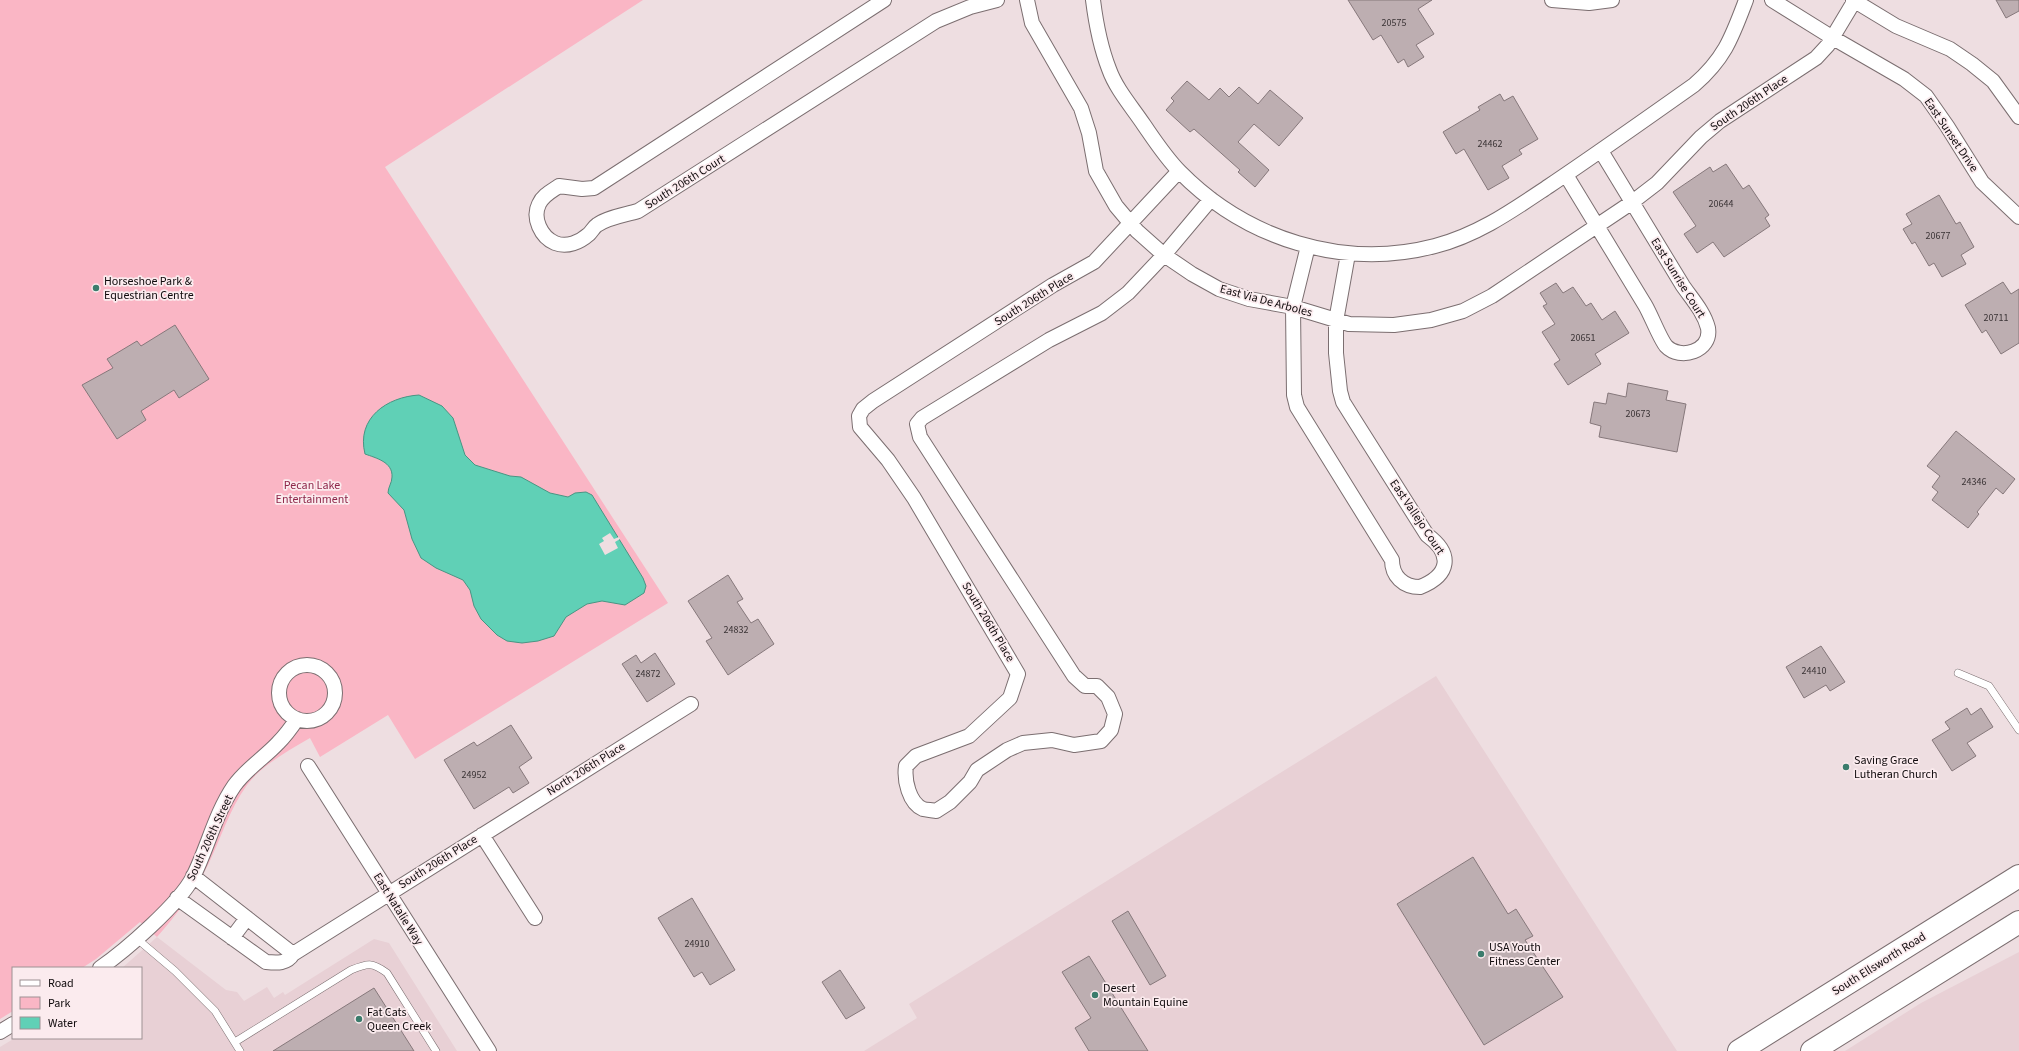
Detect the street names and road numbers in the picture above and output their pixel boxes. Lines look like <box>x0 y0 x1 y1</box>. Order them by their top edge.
street label: South 206th Place <box>1707 71 1791 135</box>
street label: East Sunset Drive <box>1920 94 1982 176</box>
street label: South 206th Court <box>642 151 728 213</box>
street label: East Sunrise Court <box>1646 235 1710 321</box>
street label: South 206th Place <box>991 268 1077 330</box>
street label: East Via De Arboles <box>1218 281 1314 321</box>
street label: East Vallejo Court <box>1385 476 1449 558</box>
street label: South 206th Place <box>957 579 1019 665</box>
street label: North 206th Place <box>544 738 628 800</box>
street label: South 206th Street <box>183 792 237 884</box>
street label: South 206th Place <box>395 831 481 893</box>
street label: East Natalie Way <box>369 870 427 949</box>
street label: South Ellsworth Road <box>1829 928 1929 1000</box>

